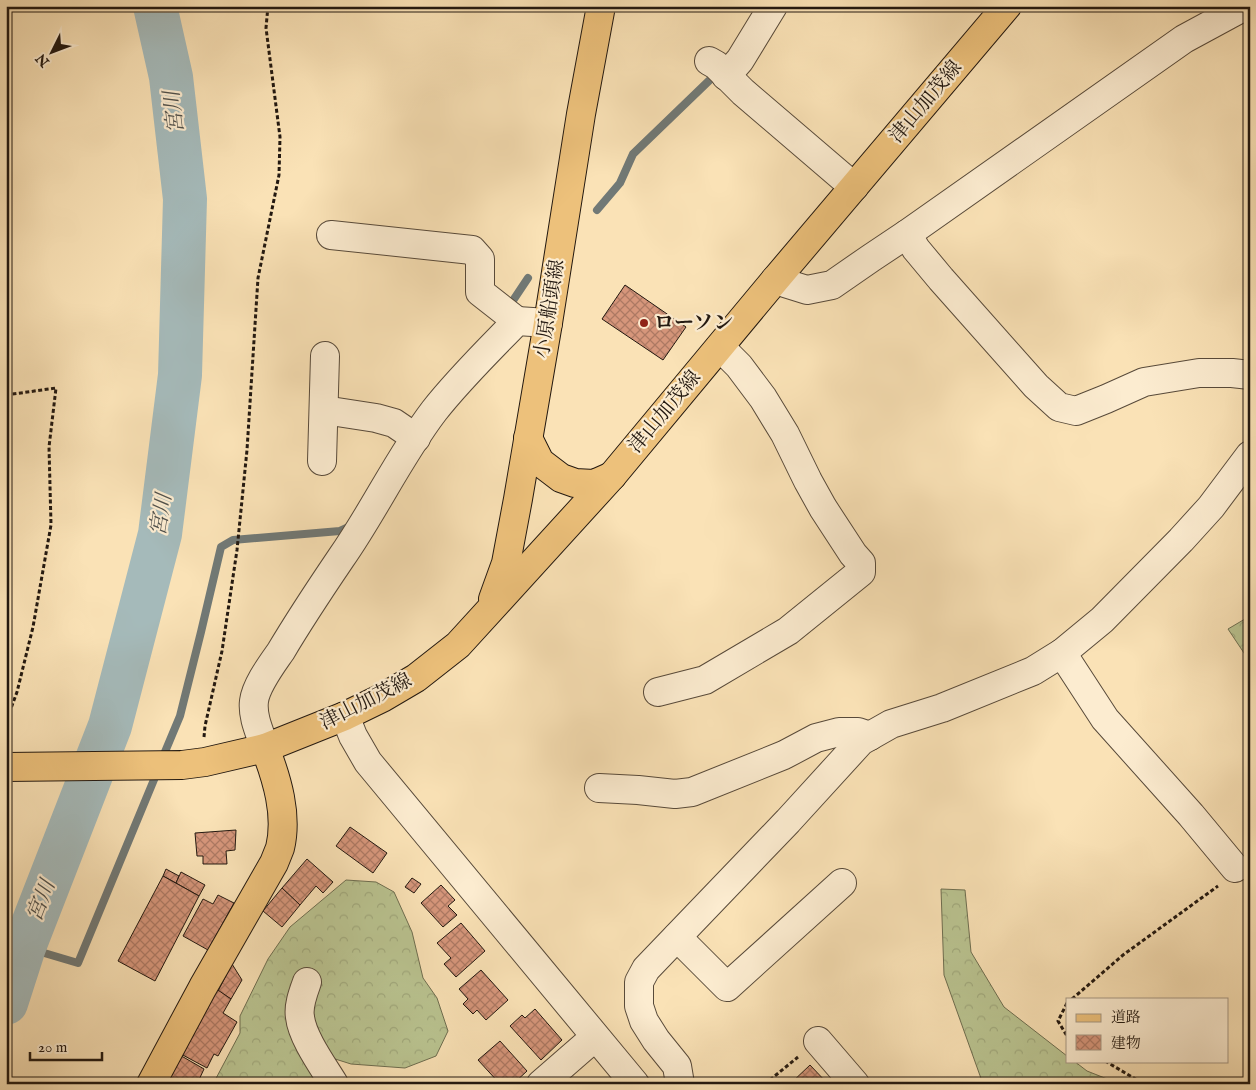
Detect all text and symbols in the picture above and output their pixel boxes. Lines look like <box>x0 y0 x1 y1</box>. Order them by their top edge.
north arrow <box>28 28 78 78</box>
text: N <box>32 50 54 71</box>
street label: 津山加茂線 <box>884 56 968 148</box>
water label: 宮川 <box>159 88 191 134</box>
street label: 小原船頭線 <box>530 258 570 360</box>
place label: ローソン <box>654 311 733 336</box>
marker: ローソン <box>638 317 650 329</box>
street label: 津山加茂線 <box>623 366 707 458</box>
water label: 宮川 <box>145 490 179 538</box>
street label: 津山加茂線 <box>316 668 416 736</box>
water label: 宮川 <box>22 875 63 925</box>
legend <box>1066 998 1228 1062</box>
text: 道路 <box>1111 1008 1141 1027</box>
scale bar <box>30 1030 102 1062</box>
text: 建物 <box>1111 1034 1141 1053</box>
text: 20 m <box>38 1038 68 1057</box>

